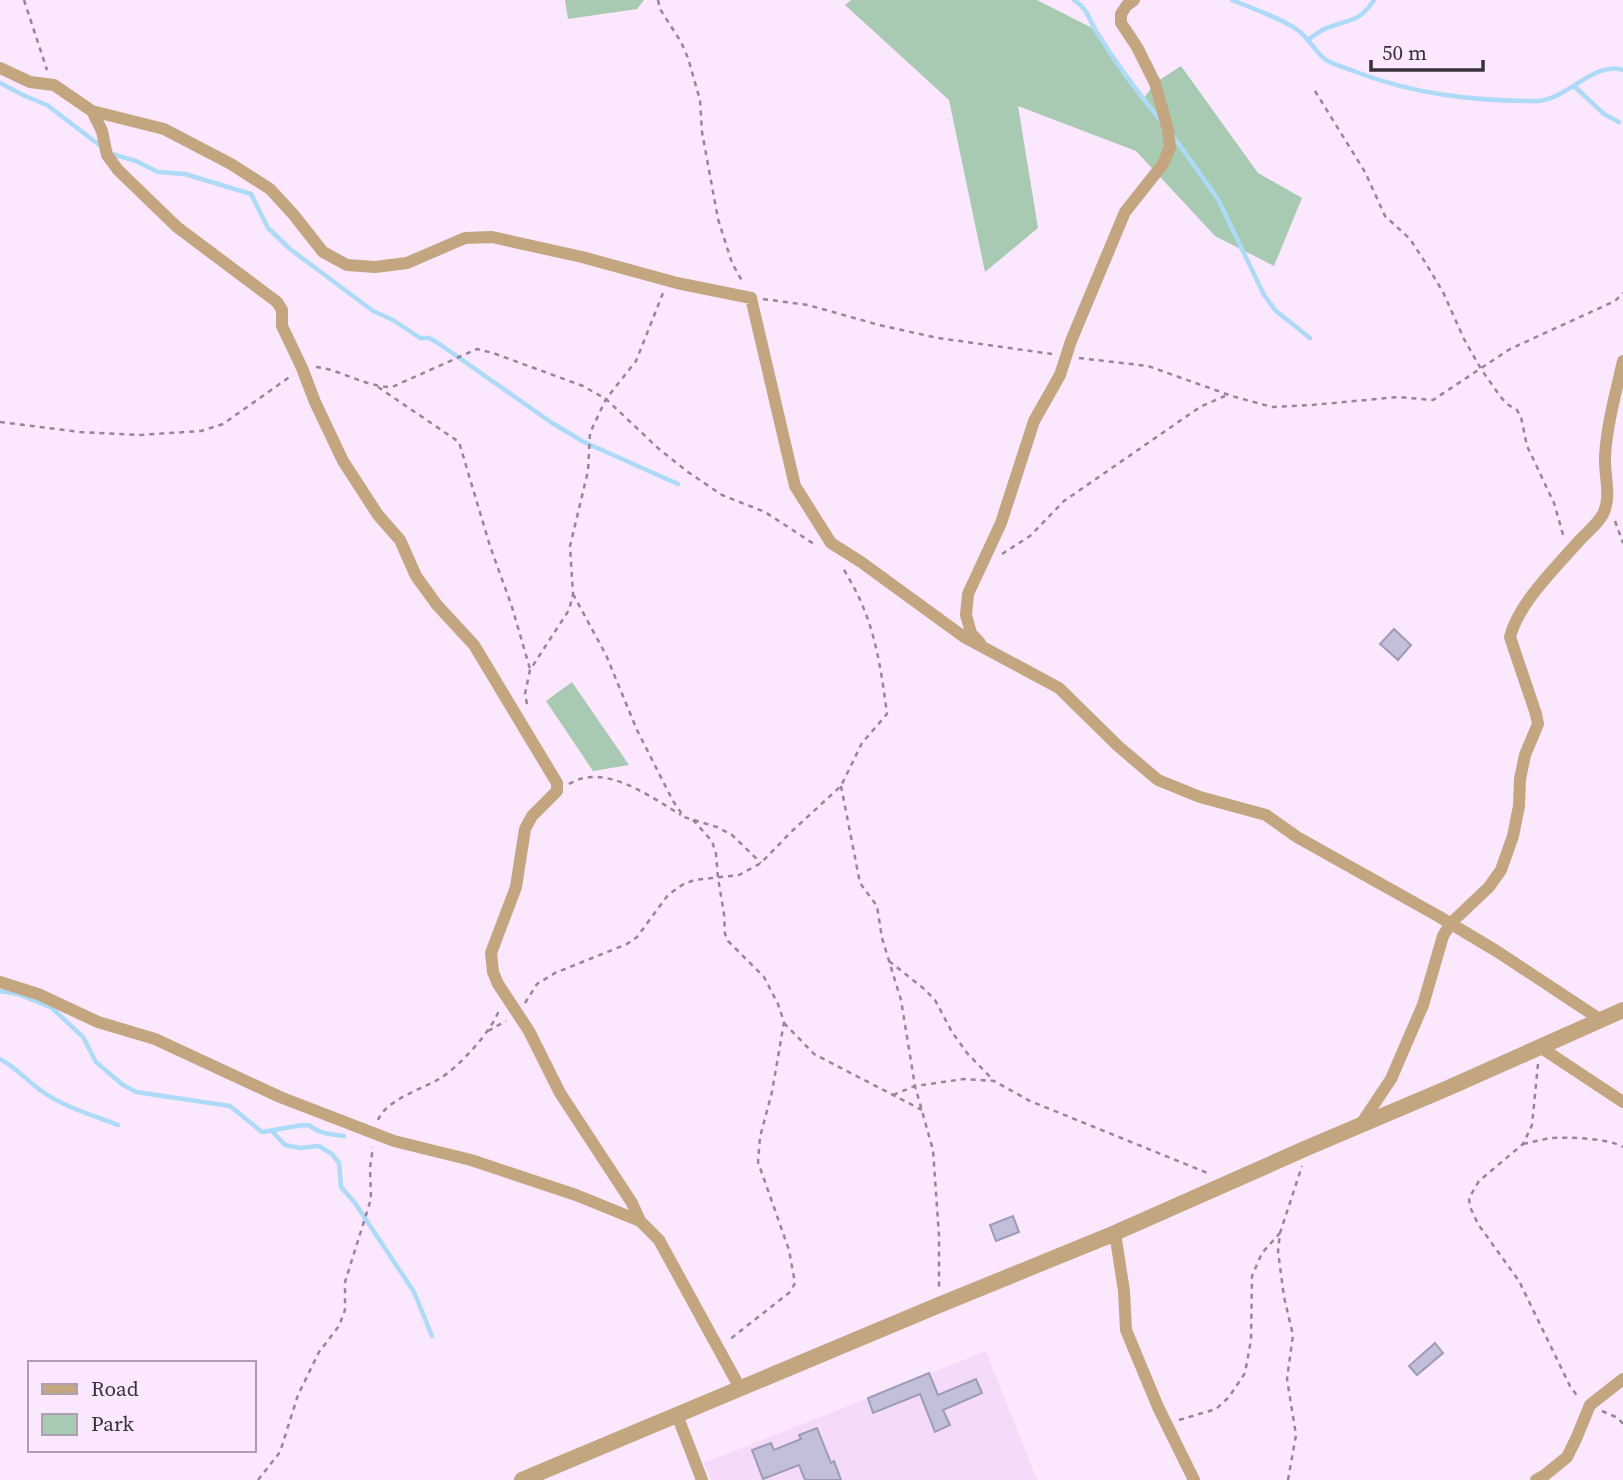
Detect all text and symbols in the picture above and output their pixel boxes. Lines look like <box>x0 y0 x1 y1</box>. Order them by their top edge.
scale bar <box>1371 28 1483 72</box>
text: 50 m <box>1382 38 1427 67</box>
legend <box>28 1361 256 1452</box>
text: Road <box>91 1374 139 1403</box>
text: Park <box>91 1409 135 1438</box>

